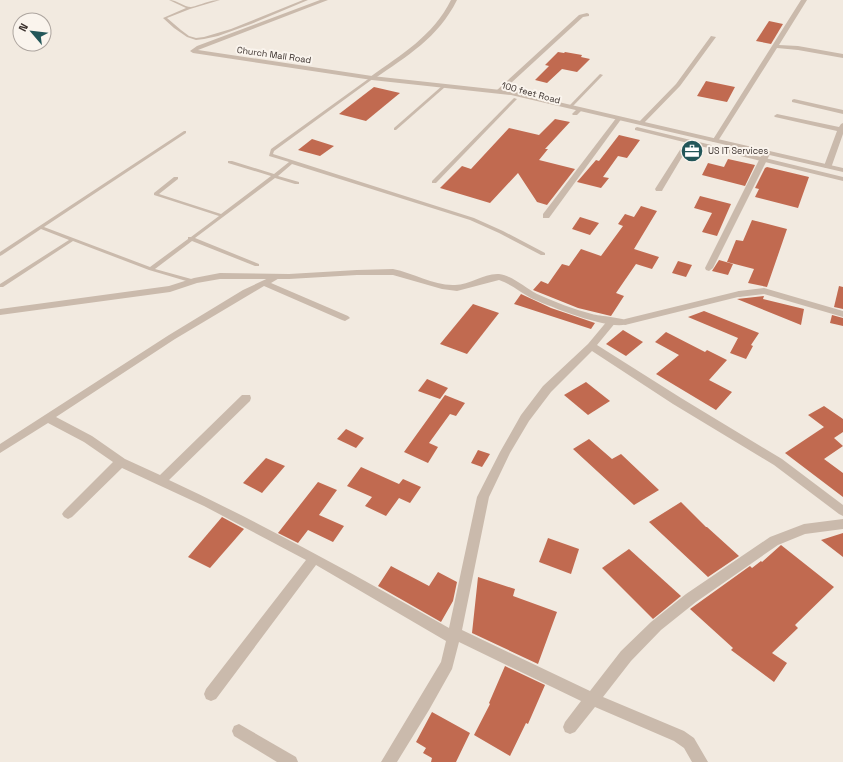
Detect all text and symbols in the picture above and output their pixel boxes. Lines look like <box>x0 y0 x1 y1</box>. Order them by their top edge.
north arrow <box>12 12 52 52</box>
text: N <box>15 21 31 34</box>
street label: Church Mall Road <box>236 44 312 66</box>
street label: 100 feet Road <box>500 79 562 107</box>
office icon: US IT Services <box>679 138 705 164</box>
place label: US IT Services <box>708 145 768 157</box>

